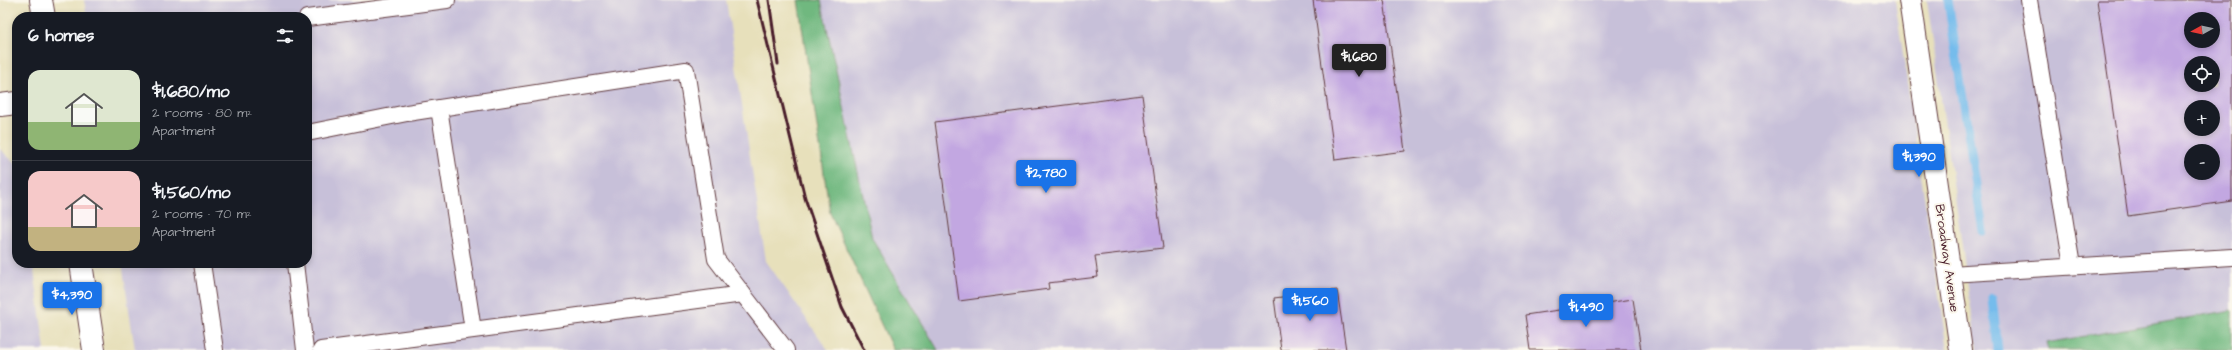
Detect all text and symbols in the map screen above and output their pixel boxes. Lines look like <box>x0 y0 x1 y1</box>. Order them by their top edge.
north arrow <box>2184 12 2220 48</box>
map controls <box>2184 12 2220 180</box>
text: 6 homes <box>28 24 94 48</box>
icon: filters <box>274 25 296 47</box>
pin: $1,680 <box>1326 44 1392 78</box>
text: $1,680 <box>1341 48 1377 66</box>
button: locate <box>2184 56 2220 92</box>
text: $1,680/mo <box>152 80 230 104</box>
icon: home <box>60 86 108 134</box>
button: + <box>2184 100 2220 136</box>
text: 2 rooms · 80 m² <box>152 104 252 122</box>
text: Apartment <box>152 122 216 140</box>
pin: $1,390 <box>1886 144 1952 178</box>
button: − <box>2184 144 2220 180</box>
text: $1,390 <box>1902 148 1936 166</box>
pin: $2,780 <box>1013 160 1079 194</box>
text: $2,780 <box>1025 164 1067 182</box>
text: $1,560/mo <box>152 181 231 205</box>
icon: home <box>60 187 108 235</box>
street label: Broadway Avenue <box>1930 203 1963 313</box>
text: 2 rooms · 70 m² <box>152 205 252 223</box>
text: Apartment <box>152 223 216 241</box>
pin: $4,390 <box>39 282 105 316</box>
text: $4,390 <box>52 286 92 304</box>
pin: $1,560 <box>1277 288 1343 322</box>
text: $1,560 <box>1292 292 1328 310</box>
pin: $1,490 <box>1553 294 1619 328</box>
text: $1,490 <box>1568 298 1604 316</box>

